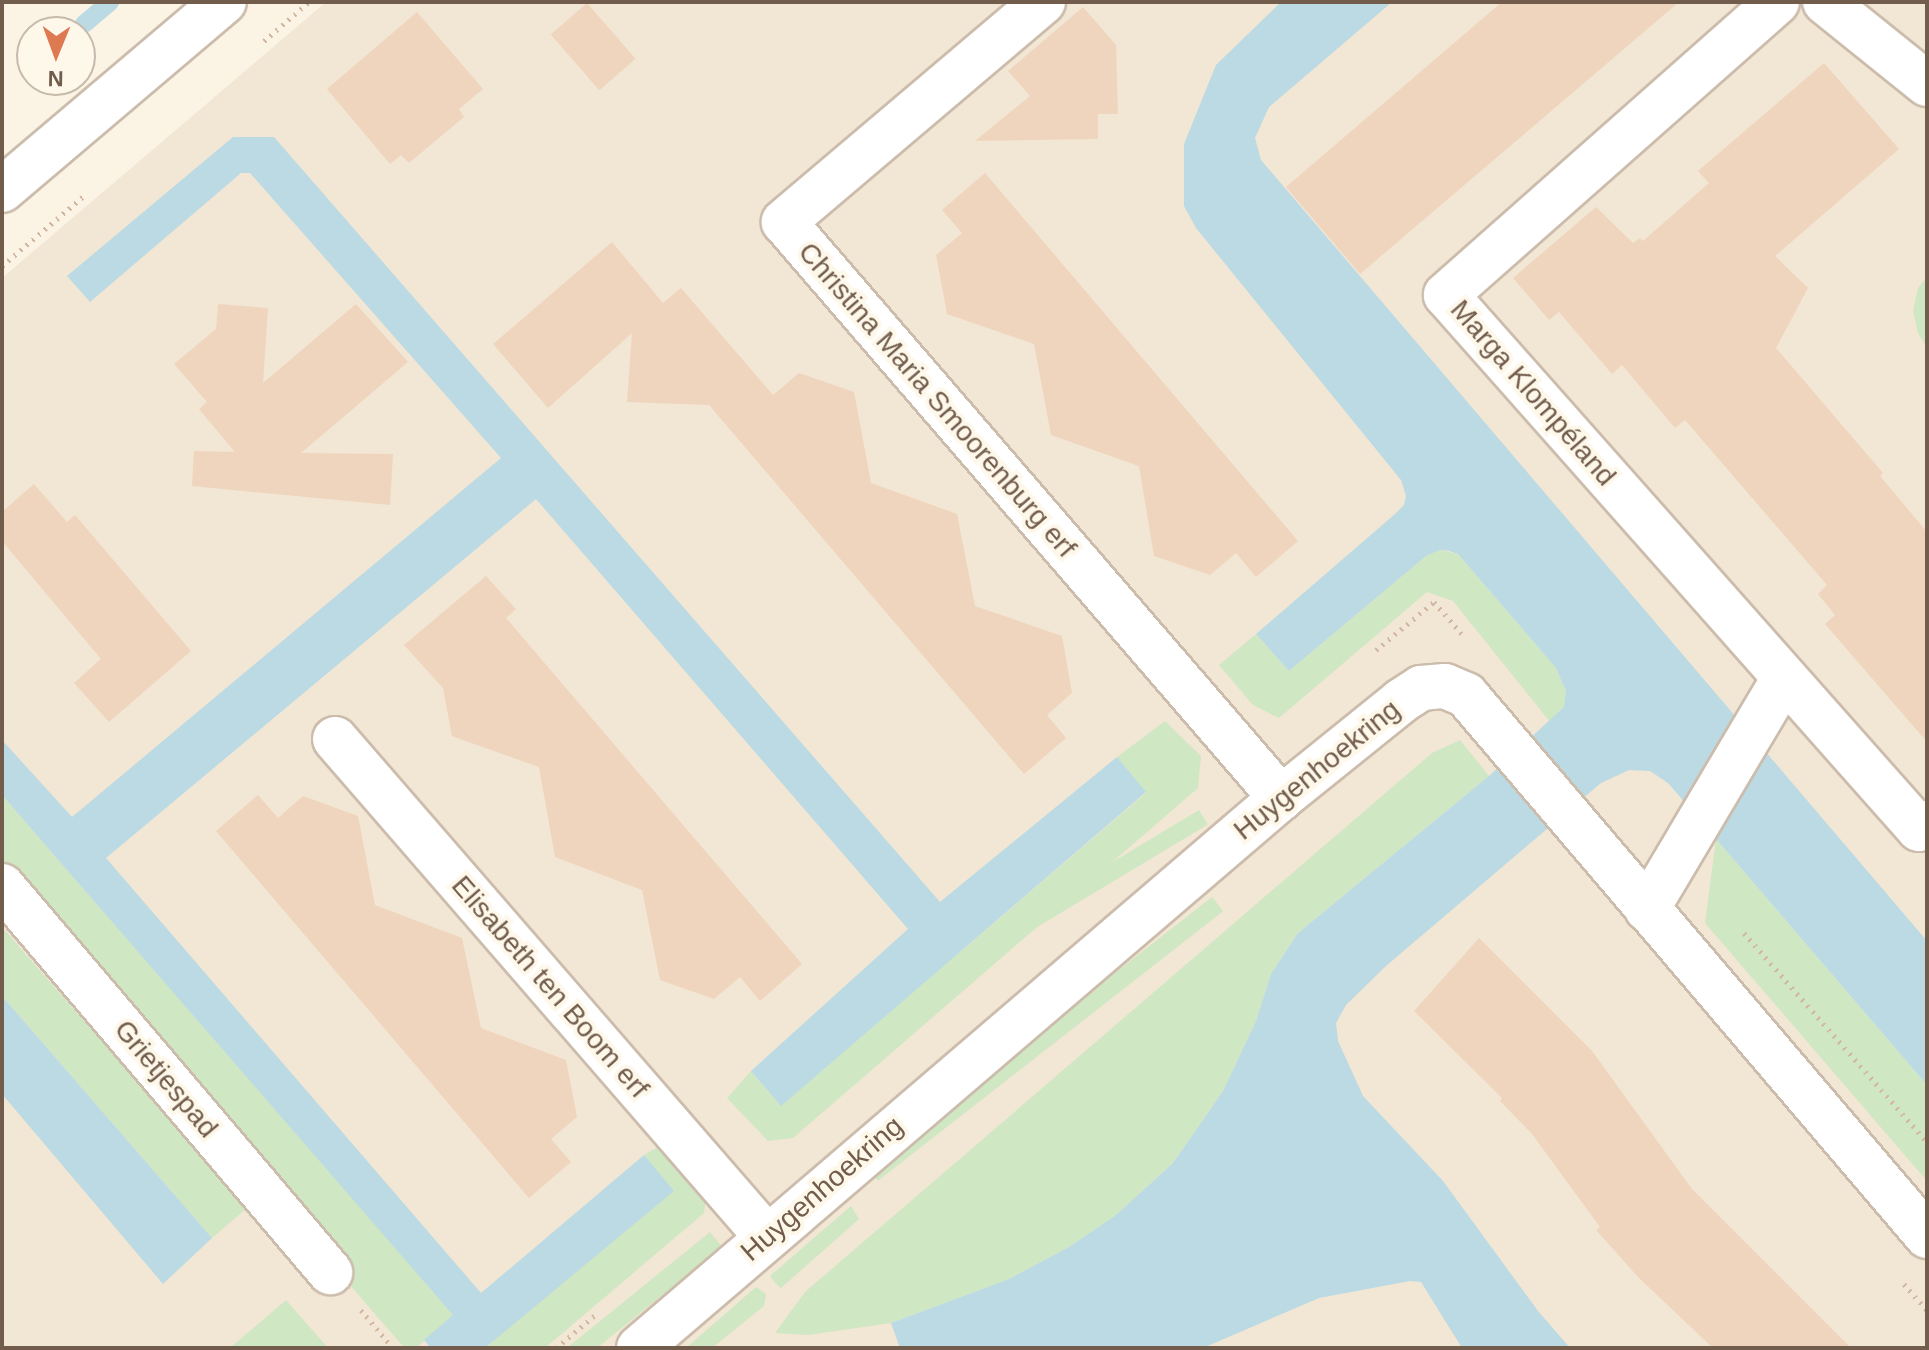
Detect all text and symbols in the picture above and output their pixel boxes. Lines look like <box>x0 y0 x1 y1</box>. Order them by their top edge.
north arrow <box>16 16 96 96</box>
text: N <box>47 66 64 91</box>
street label: Christina Maria Smoorenburg erf <box>791 236 1083 564</box>
street label: Marga Klompéland <box>1443 293 1623 493</box>
street label: Huygenhoekring <box>1227 693 1407 847</box>
street label: Elisabeth ten Boom erf <box>444 869 656 1105</box>
street label: Grietjespad <box>107 1013 225 1145</box>
street label: Huygenhoekring <box>734 1109 910 1269</box>

